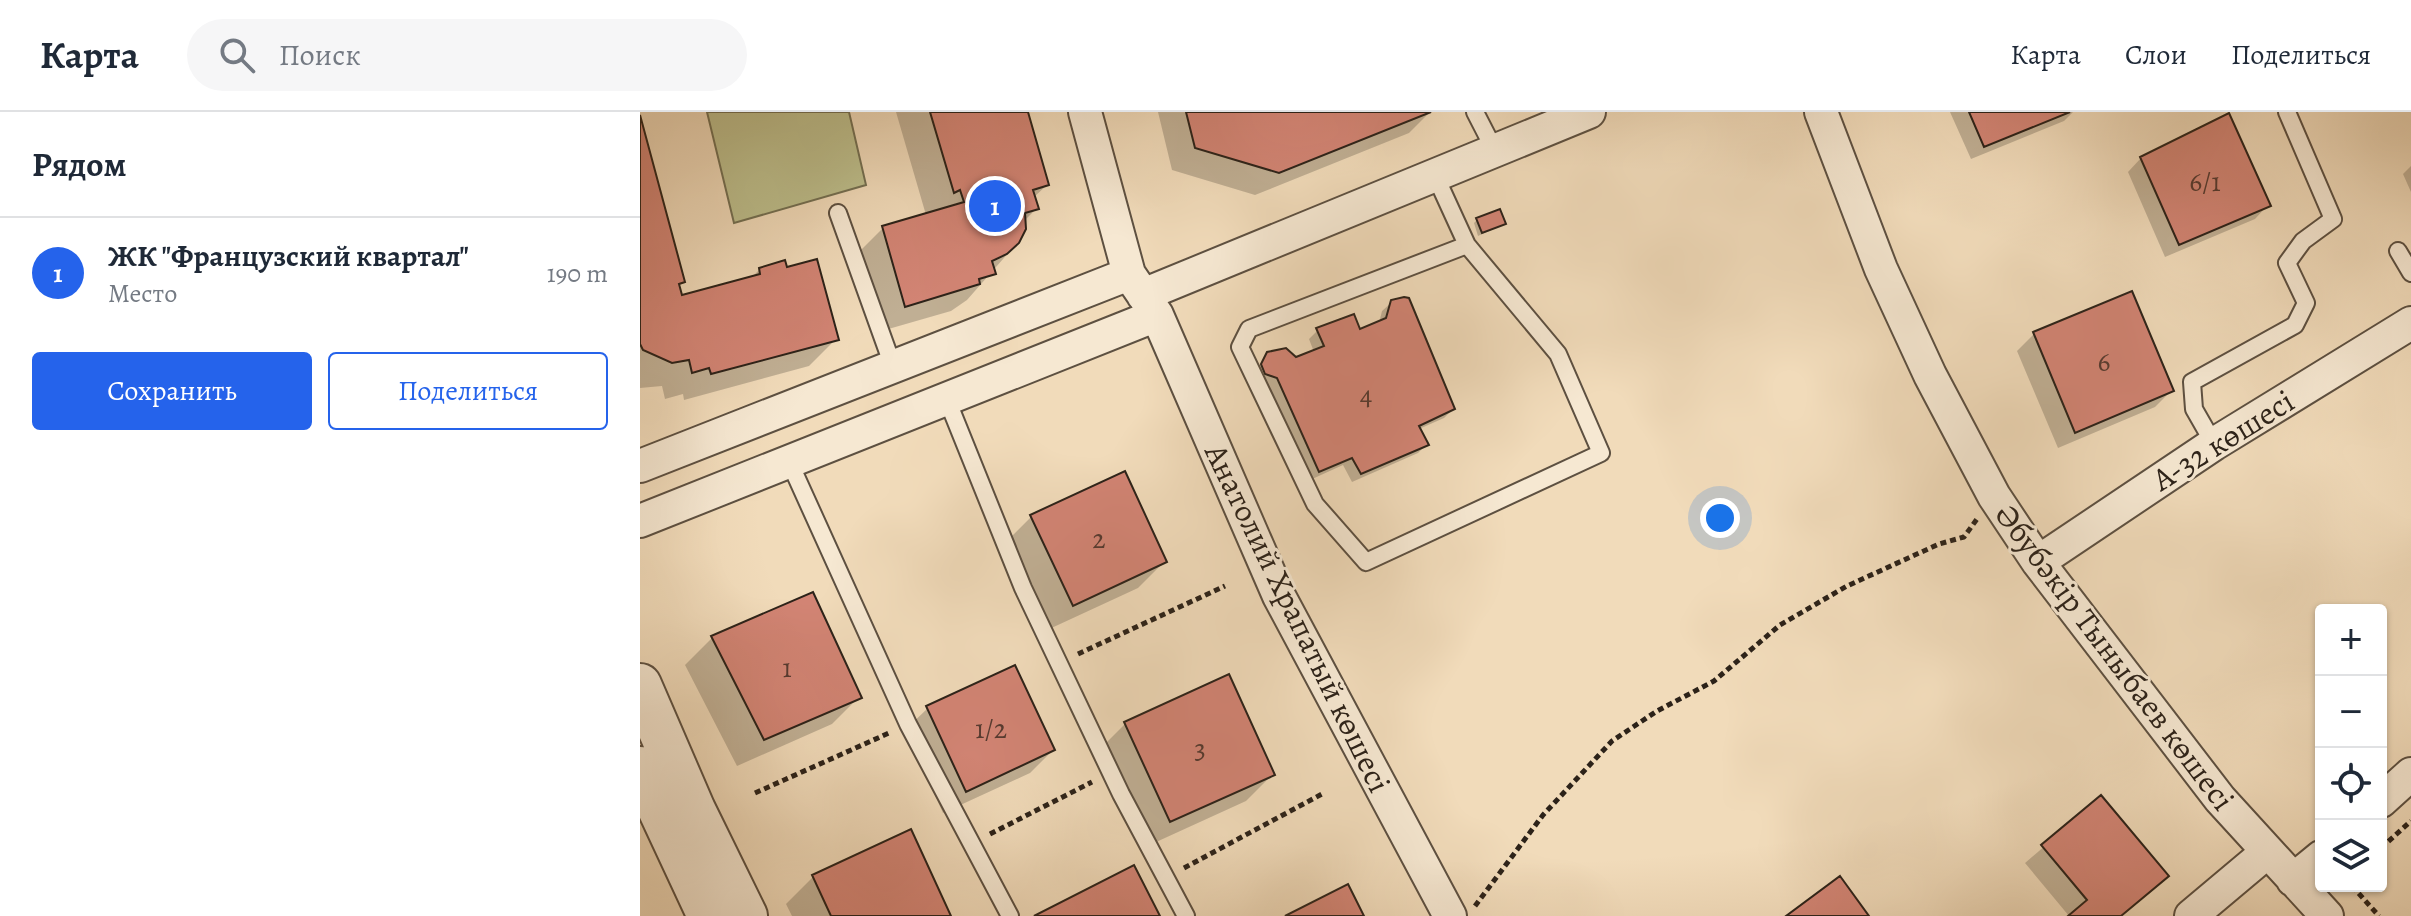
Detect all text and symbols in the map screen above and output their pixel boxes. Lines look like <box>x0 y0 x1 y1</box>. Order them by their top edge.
search box <box>187 19 747 91</box>
text: Карта <box>40 29 139 81</box>
icon: search <box>215 33 259 77</box>
text: Поиск <box>279 35 361 75</box>
text: Карта <box>2010 36 2081 74</box>
text: Слои <box>2125 36 2187 74</box>
text: Поделиться <box>2231 36 2371 74</box>
text: Рядом <box>32 141 126 188</box>
house number: 6/1 <box>2189 163 2221 201</box>
pin: 1 <box>969 176 1021 236</box>
text: ЖК "Французский квартал" <box>108 236 469 276</box>
text: 1 <box>53 256 63 291</box>
text: 190 m <box>547 256 608 291</box>
text: Место <box>108 276 177 311</box>
house number: 6 <box>2098 343 2111 381</box>
button: Сохранить <box>32 352 312 430</box>
button: Поделиться <box>328 352 608 430</box>
house number: 4 <box>1360 376 1372 414</box>
street label: А-32 көшесі <box>2143 379 2303 502</box>
street label: Анатолий Храпатый көшесі <box>1194 435 1402 800</box>
street label: Әбубәкір Тыныбаев көшесі <box>1985 495 2245 819</box>
your location <box>1700 498 1740 538</box>
house number: 2 <box>1092 520 1106 558</box>
map controls <box>2315 604 2387 892</box>
button: + <box>2315 604 2387 676</box>
house number: 1 <box>782 649 792 687</box>
button: − <box>2315 676 2387 748</box>
house number: 1/2 <box>975 710 1007 748</box>
house number: 3 <box>1194 730 1206 768</box>
button: locate <box>2315 748 2387 820</box>
button: layers <box>2315 820 2387 892</box>

